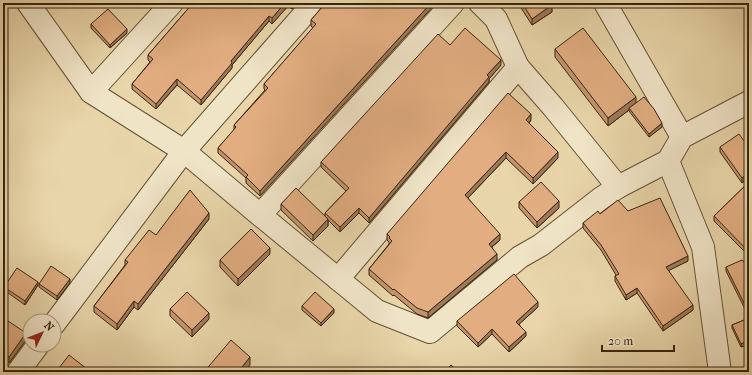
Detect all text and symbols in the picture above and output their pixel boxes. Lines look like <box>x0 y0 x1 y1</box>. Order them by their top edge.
north arrow <box>22 313 62 353</box>
text: N <box>41 319 57 334</box>
scale bar <box>602 327 674 353</box>
text: 20 m <box>608 334 633 348</box>

